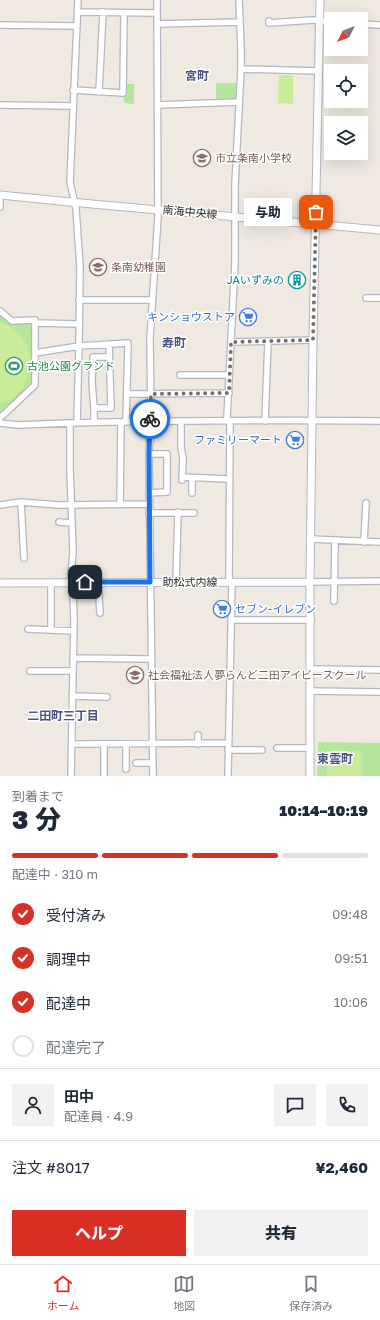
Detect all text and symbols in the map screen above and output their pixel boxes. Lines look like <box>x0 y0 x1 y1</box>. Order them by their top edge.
north arrow <box>324 12 368 56</box>
map controls <box>324 12 368 160</box>
button: locate <box>324 64 368 108</box>
district label: 宮町 <box>185 68 209 83</box>
button: layers <box>324 116 368 160</box>
school or university icon: 市立条南小学校 <box>192 148 212 168</box>
place label: 市立条南小学校 <box>215 151 292 164</box>
pin <box>299 195 333 229</box>
callout: 与助 <box>244 198 292 226</box>
icon: bag <box>305 201 327 223</box>
street label: 南海中央線 <box>162 203 218 220</box>
text: 与助 <box>255 204 281 220</box>
school or university icon: 条南幼稚園 <box>88 257 108 277</box>
place label: 条南幼稚園 <box>111 260 166 273</box>
building icon: JAいずみの <box>287 270 307 290</box>
place label: JAいずみの <box>227 273 284 286</box>
supermarket icon: キンショウストア <box>238 307 258 327</box>
place label: キンショウストア <box>147 310 235 323</box>
district label: 寿町 <box>162 335 186 350</box>
sports icon: 古池公園グランド <box>4 356 24 376</box>
place label: 古池公園グランド <box>27 359 115 372</box>
courier <box>130 399 170 439</box>
icon: bike <box>139 408 161 430</box>
supermarket icon: ファミリーマート <box>285 430 305 450</box>
place label: ファミリーマート <box>194 433 282 446</box>
pin <box>68 565 102 599</box>
icon: home <box>74 571 96 593</box>
street label: 助松式内線 <box>163 575 218 588</box>
supermarket icon: セブン-イレブン <box>212 599 232 619</box>
place label: セブン-イレブン <box>235 602 316 615</box>
school or university icon: 社会福祉法人夢らんど二田アイビースクール <box>125 665 145 685</box>
place label: 社会福祉法人夢らんど二田アイビースクール <box>148 668 367 681</box>
district label: 二田町三丁目 <box>27 708 99 723</box>
district label: 東雲町 <box>317 751 353 766</box>
text: 到着まで <box>12 788 64 804</box>
text: 10:14–10:19 <box>279 801 368 819</box>
text: 3 分 <box>12 804 61 835</box>
text: 配達中 · 310 m <box>12 866 98 882</box>
icon: check <box>12 903 34 925</box>
text: 受付済み <box>46 906 106 924</box>
text: 09:48 <box>332 906 368 922</box>
icon: check <box>12 947 34 969</box>
text: 調理中 <box>46 950 91 968</box>
text: 09:51 <box>334 950 368 966</box>
icon: check <box>12 991 34 1013</box>
text: 配達中 <box>46 994 91 1012</box>
text: 10:06 <box>334 994 368 1010</box>
text: 配達完了 <box>46 1038 106 1056</box>
button: person <box>12 1084 54 1126</box>
button: chat <box>274 1084 316 1126</box>
button: phone <box>326 1084 368 1126</box>
text: 田中 <box>64 1087 94 1105</box>
text: 配達員 · 4.9 <box>64 1108 133 1124</box>
text: 注文 #8017 <box>12 1158 90 1176</box>
text: ¥2,460 <box>315 1158 368 1176</box>
button: ヘルプ <box>12 1210 186 1256</box>
button: 共有 <box>194 1210 368 1256</box>
tab: ホーム <box>47 1273 80 1313</box>
tab: 地図 <box>173 1273 195 1313</box>
tab: 保存済み <box>289 1273 333 1313</box>

